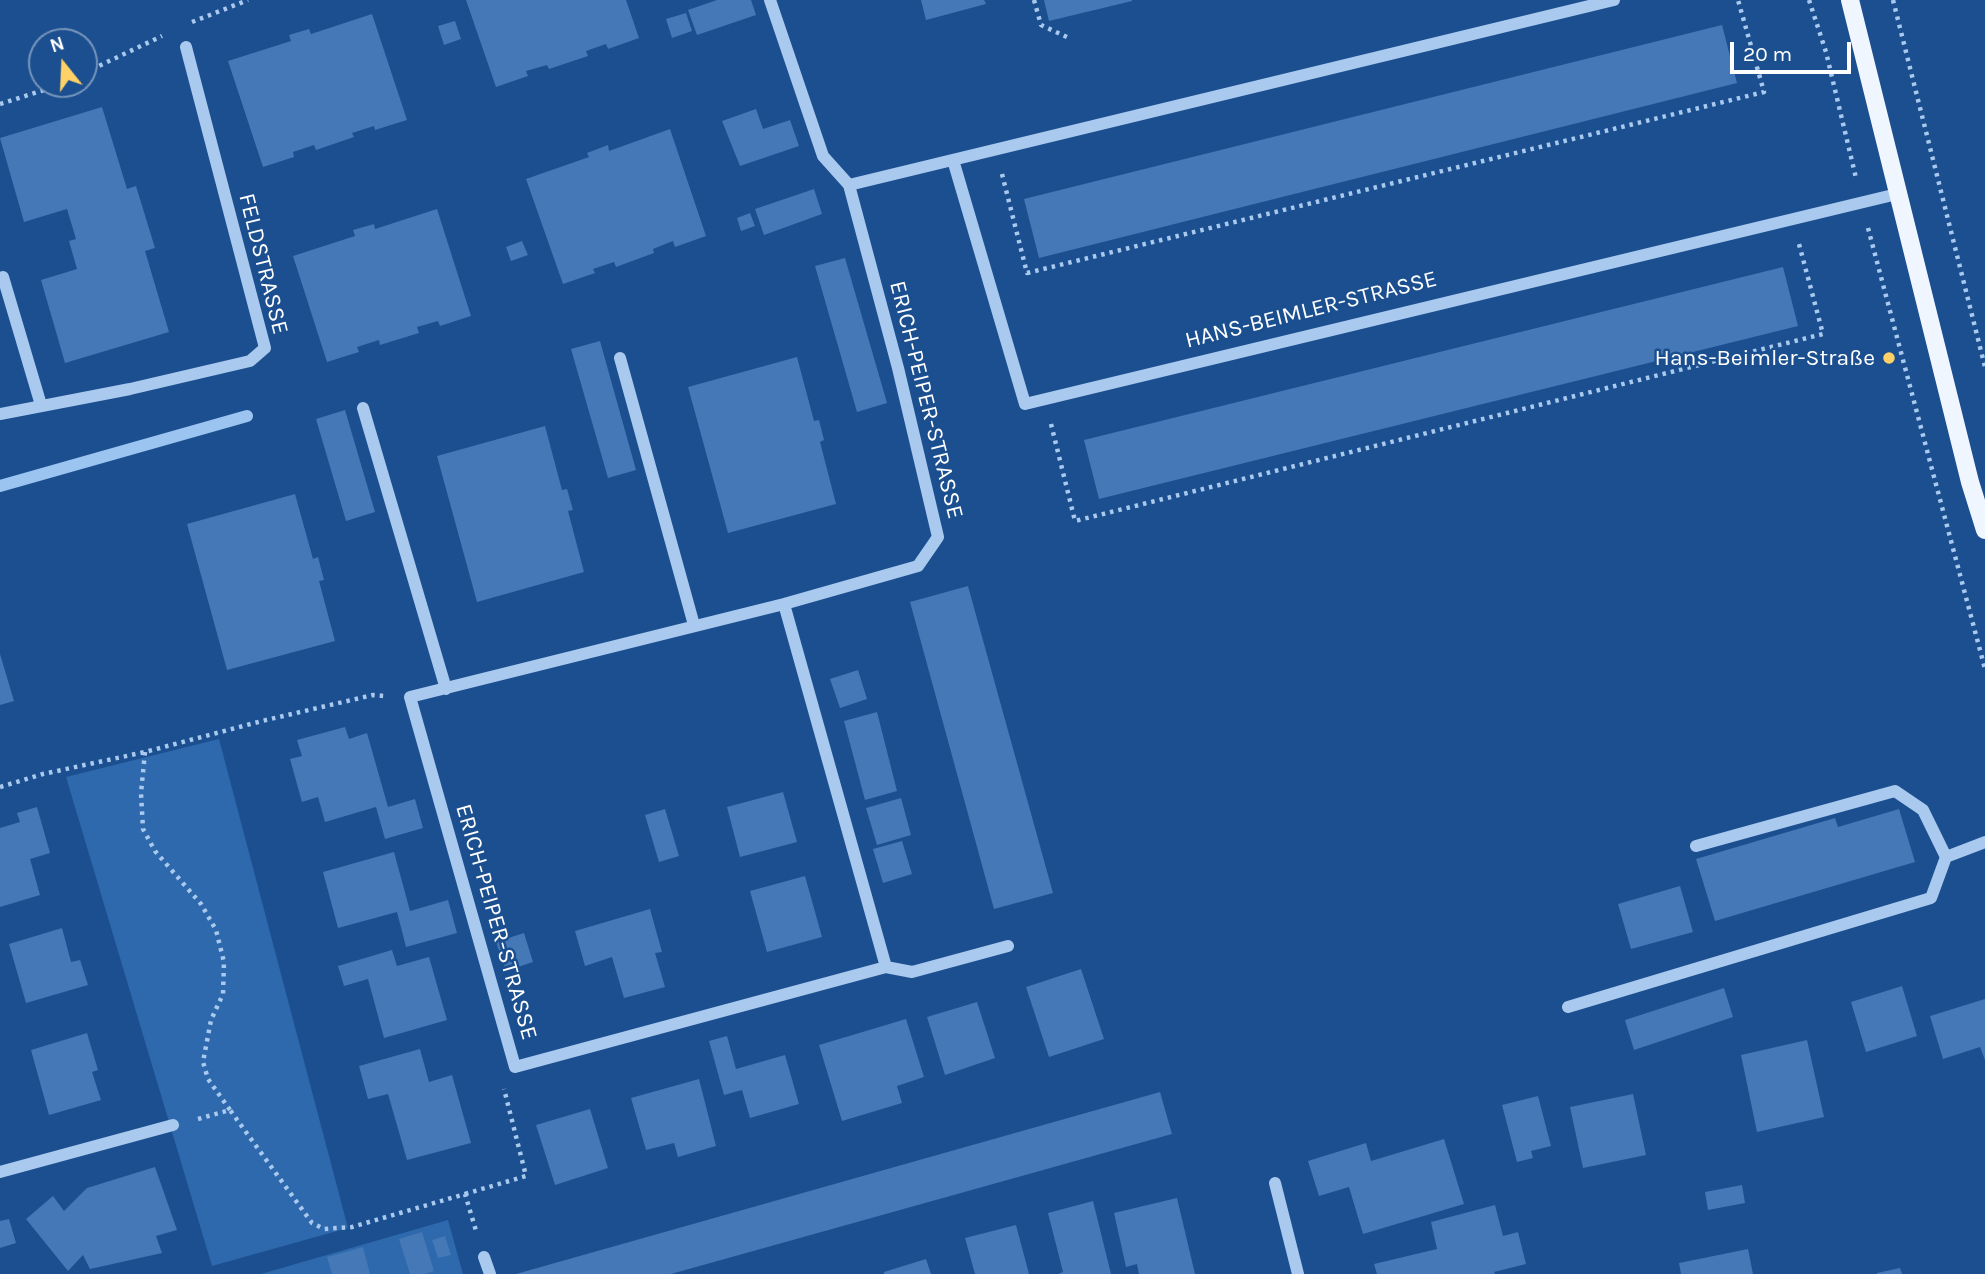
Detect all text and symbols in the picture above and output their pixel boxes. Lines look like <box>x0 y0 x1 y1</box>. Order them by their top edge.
north arrow <box>28 28 98 98</box>
scale bar <box>1733 28 1854 72</box>
text: N <box>47 32 67 57</box>
text: 20 m <box>1743 42 1792 66</box>
street label: FELDSTRASSE <box>232 191 294 337</box>
street label: HANS-BEIMLER-STRASSE <box>1182 265 1440 355</box>
street label: ERICH-PEIPER-STRASSE <box>883 278 969 522</box>
place label: Hans-Beimler-Straße <box>1654 344 1875 372</box>
marker: Hans-Beimler-Straße <box>1881 350 1897 366</box>
street label: ERICH-PEIPER-STRASSE <box>449 801 543 1043</box>

